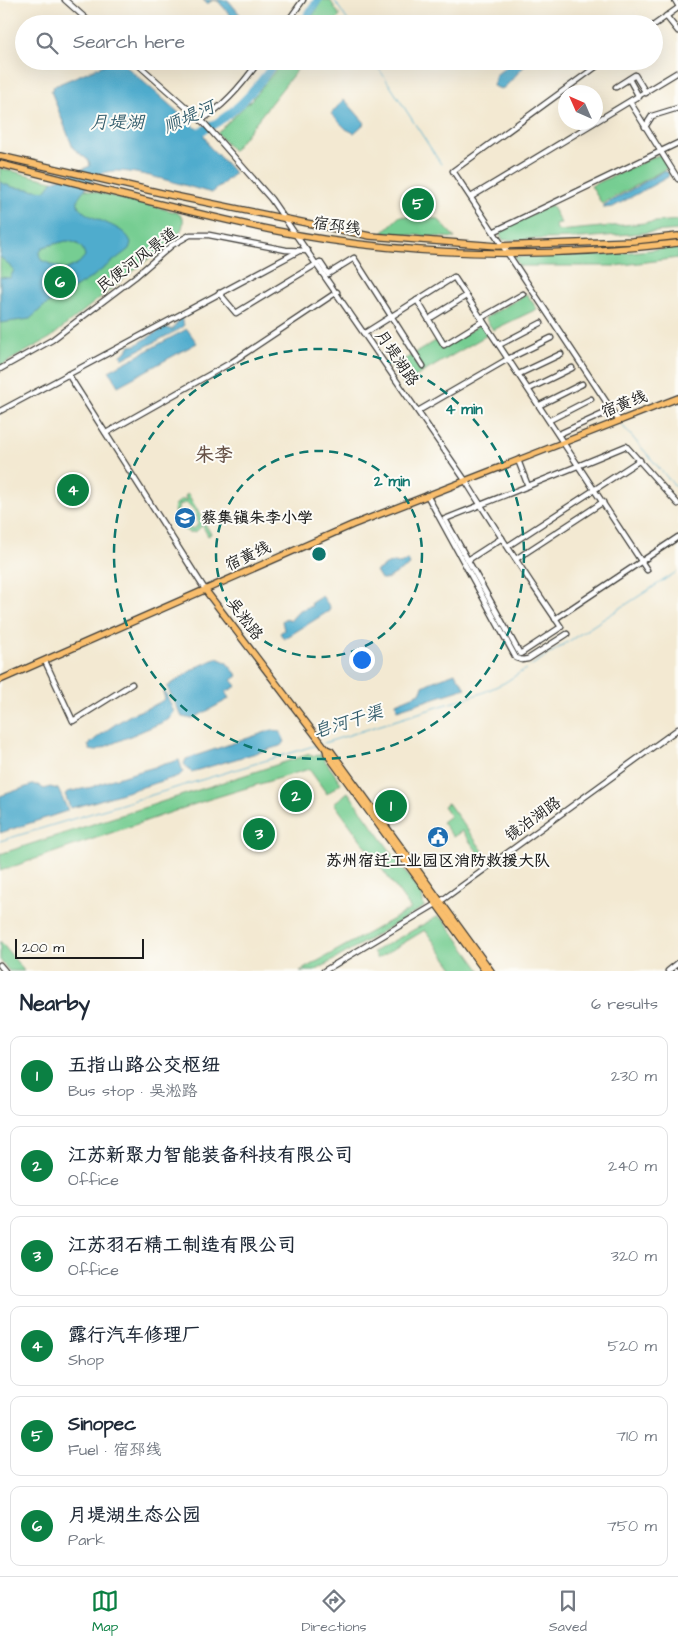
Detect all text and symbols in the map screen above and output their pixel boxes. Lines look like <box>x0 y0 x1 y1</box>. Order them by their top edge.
search box <box>15 15 663 70</box>
icon: search <box>33 29 61 57</box>
text: Search here <box>73 29 185 56</box>
north arrow <box>558 85 603 130</box>
water label: 顺堤河 <box>159 93 221 139</box>
water label: 月堤湖 <box>90 110 146 135</box>
pin: 5 <box>402 185 434 223</box>
street label: 宿邳线 <box>312 212 362 240</box>
street label: 民便河风景道 <box>92 222 182 298</box>
pin: 6 <box>44 263 76 301</box>
street label: 月堤湖路 <box>370 325 424 391</box>
street label: 宿黄线 <box>598 385 650 423</box>
text: 4 min <box>445 399 483 420</box>
district label: 朱李 <box>195 442 233 469</box>
pin: 4 <box>57 471 89 509</box>
text: 2 min <box>373 471 411 492</box>
school or university icon: 蔡集镇朱李小学 <box>173 506 197 530</box>
place label: 蔡集镇朱李小学 <box>201 507 313 529</box>
street label: 宿黄线 <box>222 536 274 576</box>
centre of rings <box>310 545 328 563</box>
street label: 吴淞路 <box>222 593 268 645</box>
your location <box>349 647 375 673</box>
water label: 皂河干渠 <box>310 699 388 744</box>
pin: 2 <box>280 777 312 815</box>
pin: 1 <box>375 787 407 825</box>
street label: 镜泊湖路 <box>501 791 565 847</box>
pin: 3 <box>243 815 275 853</box>
public building icon: 苏州宿迁工业园区消防救援大队 <box>426 825 450 849</box>
place label: 苏州宿迁工业园区消防救援大队 <box>326 850 550 872</box>
scale bar <box>15 936 144 959</box>
text: 200 m <box>22 938 64 958</box>
text: Nearby <box>20 989 90 1018</box>
text: 6 results <box>591 993 658 1015</box>
text: 五指山路公交枢纽 <box>68 1052 220 1079</box>
text: 1 <box>36 1065 38 1087</box>
text: 230 m <box>611 1065 657 1087</box>
text: Bus stop · 吴淞路 <box>68 1080 197 1102</box>
text: 江苏新聚力智能装备科技有限公司 <box>68 1142 353 1169</box>
text: 2 <box>32 1155 42 1177</box>
text: 240 m <box>608 1155 657 1177</box>
text: Office <box>68 1169 119 1191</box>
text: 江苏羽石精工制造有限公司 <box>68 1232 296 1259</box>
text: 3 <box>33 1245 41 1267</box>
text: 320 m <box>611 1245 657 1267</box>
text: Office <box>68 1259 119 1281</box>
text: 露行汽车修理厂 <box>68 1322 201 1349</box>
text: 4 <box>32 1335 42 1357</box>
text: 520 m <box>608 1335 657 1357</box>
text: Shop <box>68 1349 104 1371</box>
text: Sinopec <box>68 1411 136 1438</box>
text: 5 <box>31 1425 43 1447</box>
text: 710 m <box>616 1425 657 1447</box>
text: Fuel · 宿邳线 <box>68 1439 161 1461</box>
text: 月堤湖生态公园 <box>68 1502 201 1529</box>
text: 6 <box>32 1515 42 1537</box>
text: 750 m <box>607 1515 657 1537</box>
text: Park <box>68 1529 105 1551</box>
tab: Map <box>91 1587 119 1637</box>
tab: Directions <box>301 1587 366 1637</box>
tab: Saved <box>549 1587 587 1637</box>

